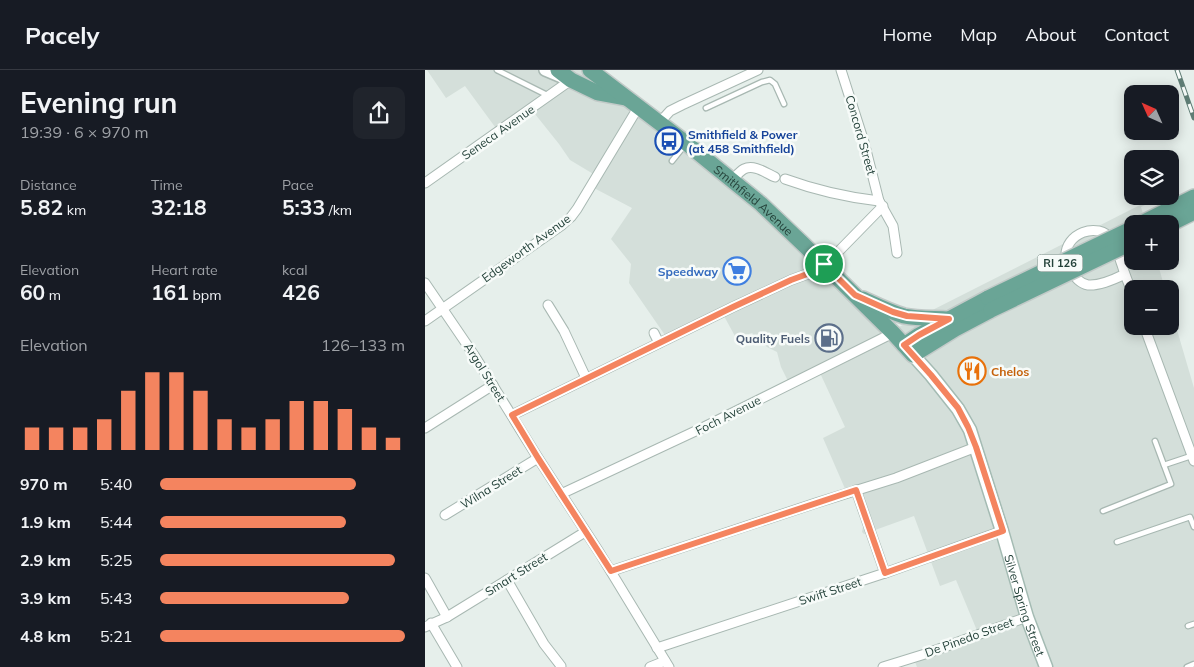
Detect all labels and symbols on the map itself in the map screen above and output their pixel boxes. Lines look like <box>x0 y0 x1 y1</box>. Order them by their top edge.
north arrow <box>1124 85 1179 140</box>
street label: Concord Street <box>842 93 880 177</box>
street label: Seneca Avenue <box>459 101 537 163</box>
bus stop icon: Smithfield & Power (at 458 Smithfield) <box>654 126 684 156</box>
place label: Smithfield & Power (at 458 Smithfield) <box>688 127 798 156</box>
street label: Smithfield Avenue <box>711 161 797 238</box>
street label: Edgeworth Avenue <box>479 211 573 285</box>
pin <box>803 243 845 285</box>
road number: RI 126 <box>1037 254 1083 272</box>
supermarket icon: Speedway <box>722 256 752 286</box>
place label: Speedway <box>658 264 718 279</box>
fuel station icon: Quality Fuels <box>814 323 844 353</box>
place label: Quality Fuels <box>736 331 810 346</box>
street label: Argol Street <box>461 340 509 404</box>
restaurant icon: Chelos <box>957 356 987 386</box>
place label: Chelos <box>991 364 1029 379</box>
street label: Foch Avenue <box>693 392 763 438</box>
street label: Wilna Street <box>458 462 524 512</box>
street label: Smart Street <box>482 549 550 599</box>
street label: Silver Spring Street <box>1002 552 1049 658</box>
street label: Swift Street <box>797 574 863 608</box>
street label: De Pinedo Street <box>923 614 1015 660</box>

